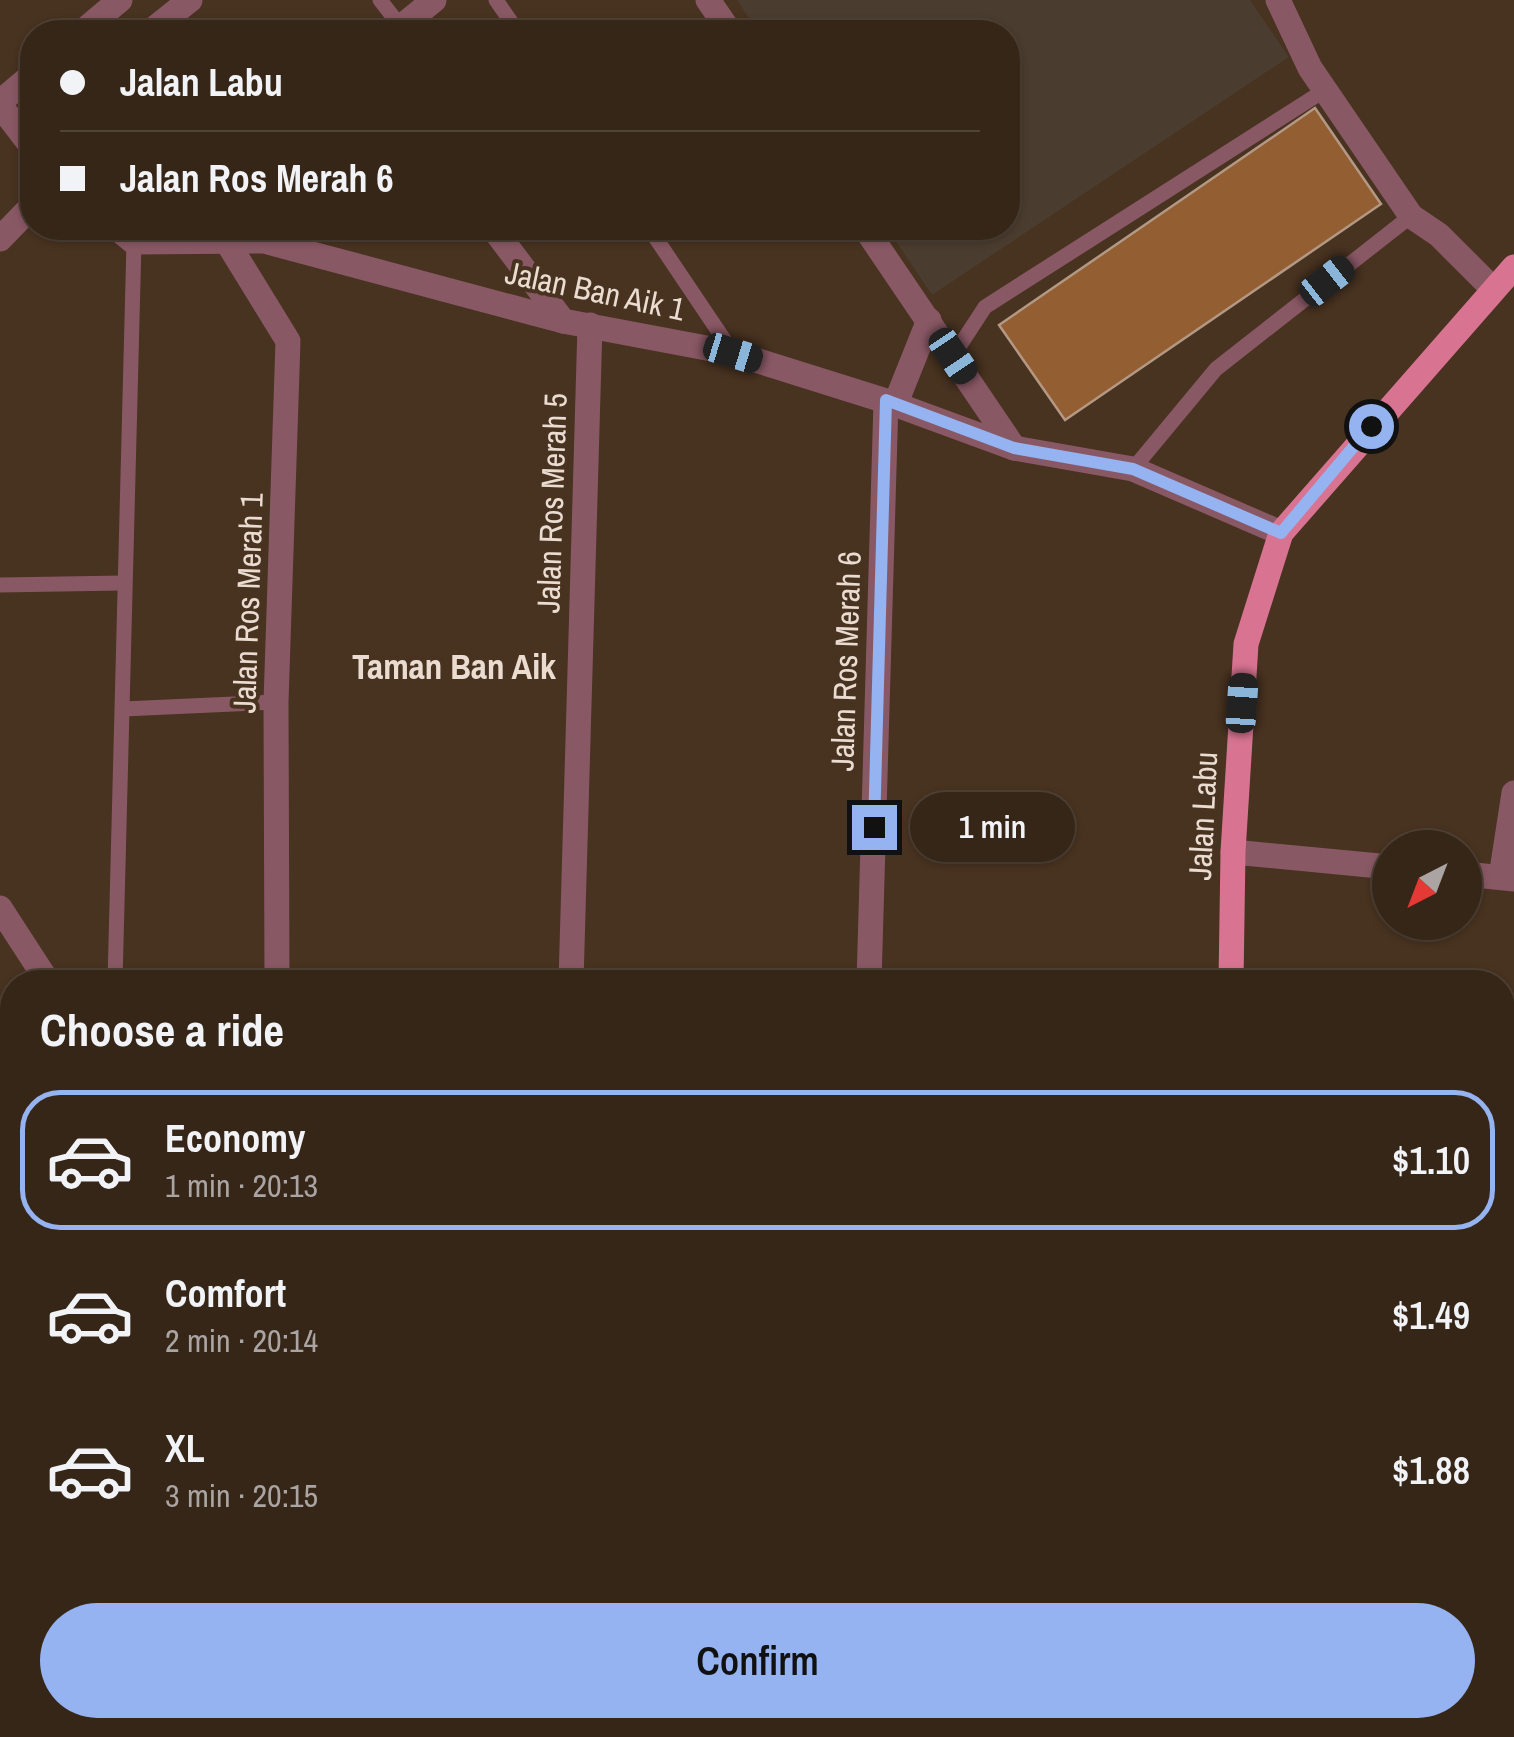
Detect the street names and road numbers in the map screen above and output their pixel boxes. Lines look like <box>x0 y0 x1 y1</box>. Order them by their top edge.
street label: Jalan Ban Aik 1 <box>501 251 689 331</box>
street label: Jalan Ros Merah 5 <box>526 392 577 614</box>
street label: Jalan Ros Merah 1 <box>222 492 273 714</box>
street label: Jalan Ros Merah 6 <box>820 550 871 772</box>
street label: Jalan Labu <box>1178 751 1227 881</box>

